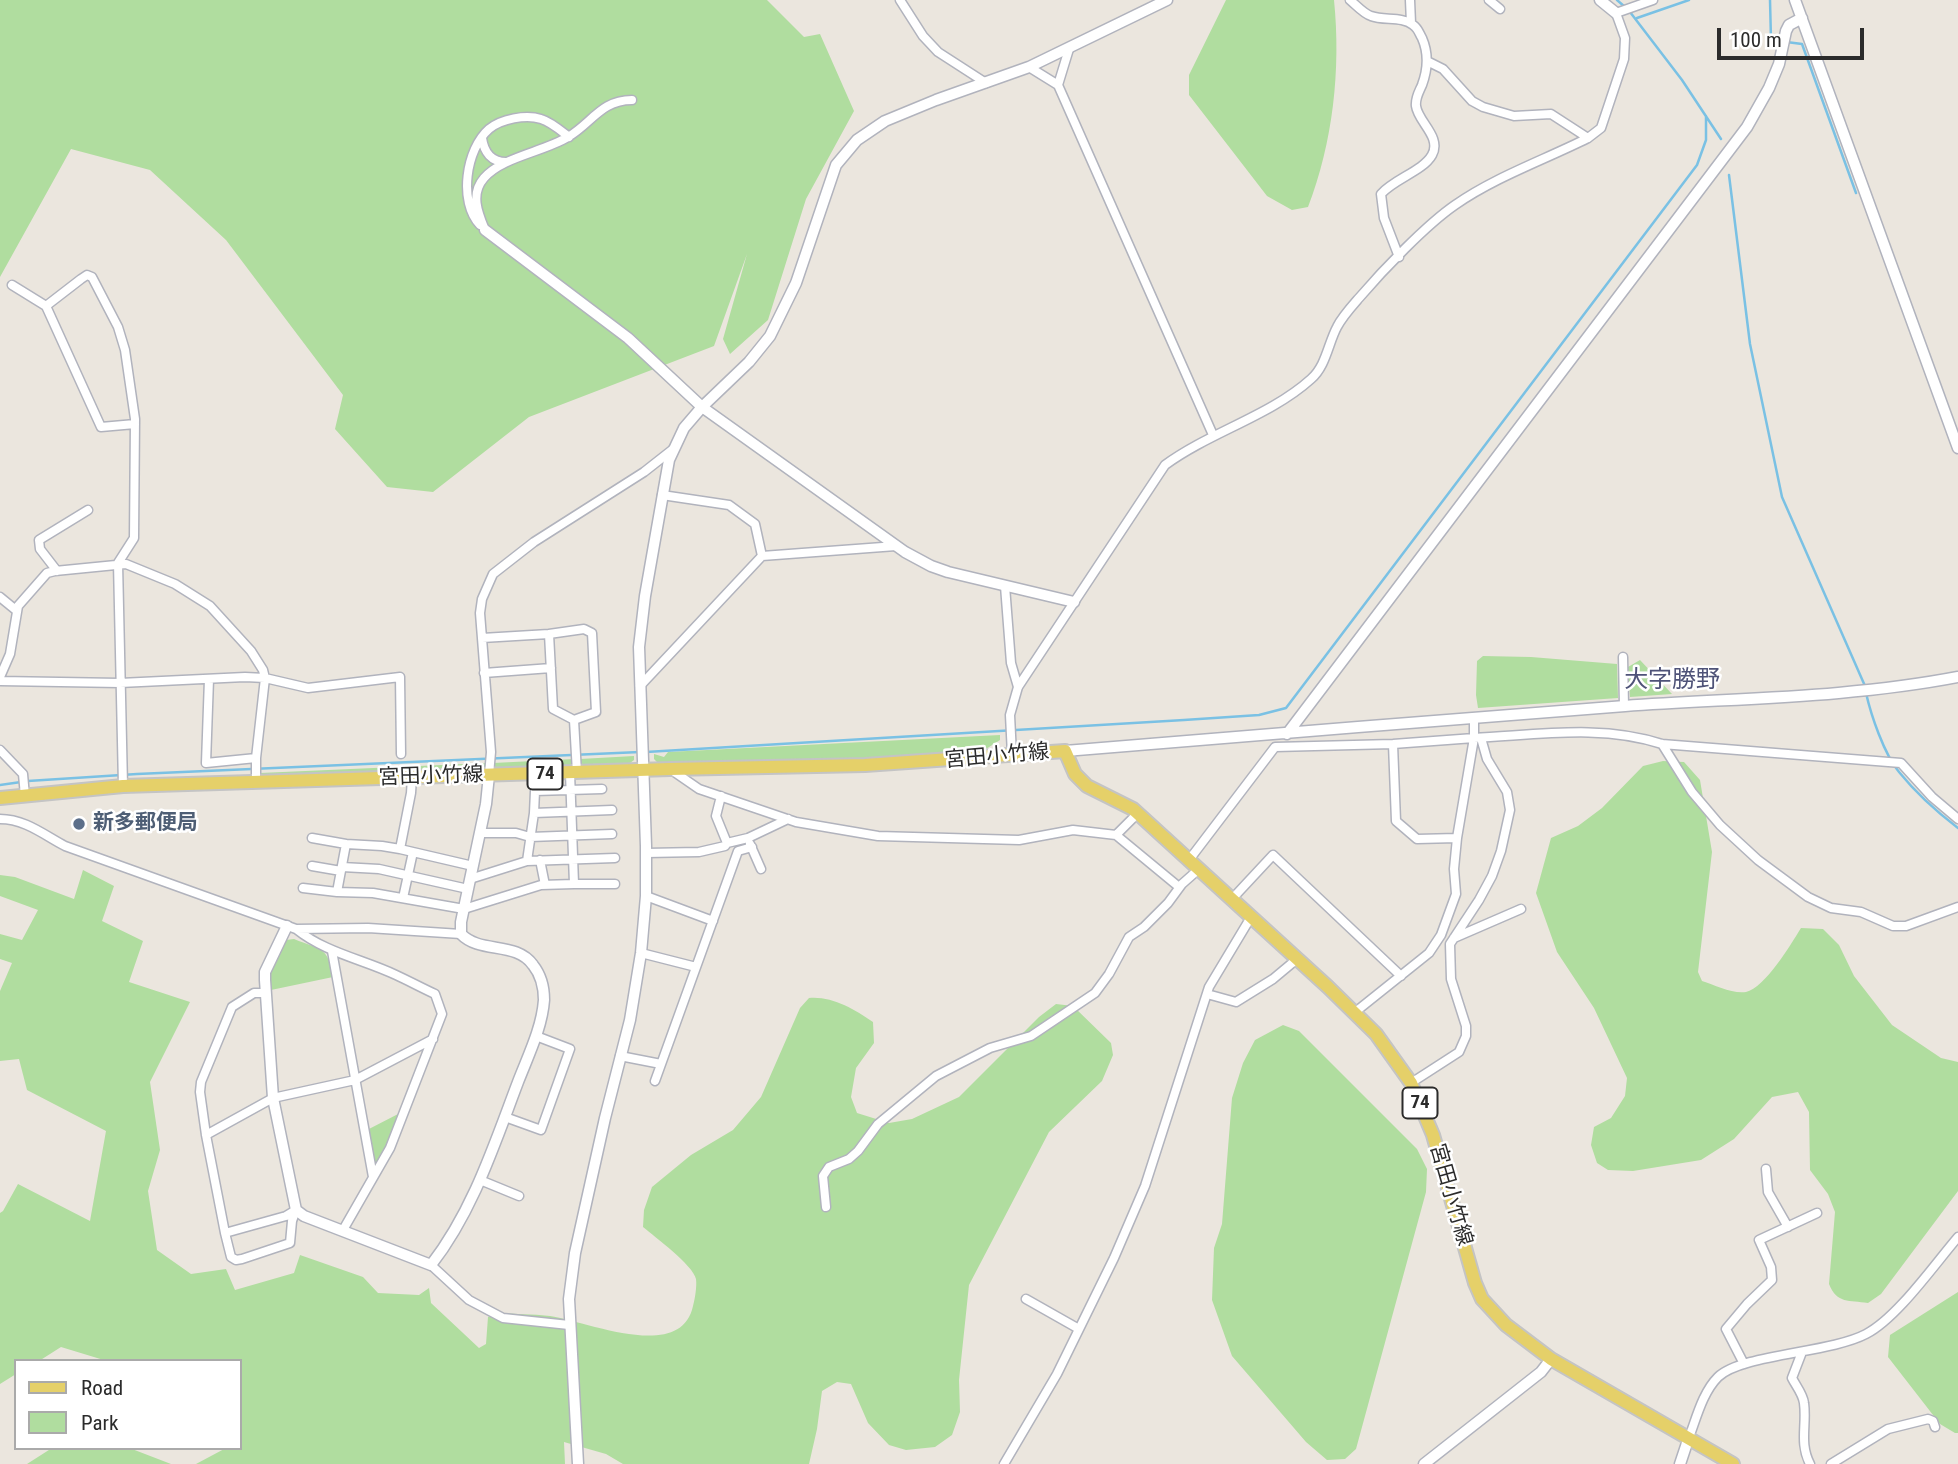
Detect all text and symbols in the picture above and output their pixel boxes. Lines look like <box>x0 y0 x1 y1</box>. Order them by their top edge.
scale bar <box>1720 14 1867 58</box>
text: 100 m <box>1730 28 1782 52</box>
district label: 大字勝野 <box>1624 667 1720 695</box>
street label: 宮田小竹線 <box>944 740 1050 774</box>
road number: 74 <box>528 758 562 790</box>
street label: 宮田小竹線 <box>378 763 484 791</box>
place label: 新多郵便局 <box>93 811 198 837</box>
marker: 新多郵便局 <box>71 816 87 832</box>
road number: 74 <box>1402 1088 1438 1119</box>
street label: 宮田小竹線 <box>1423 1141 1477 1249</box>
legend <box>14 1359 242 1450</box>
text: Road <box>81 1376 123 1400</box>
text: Park <box>81 1411 118 1435</box>

